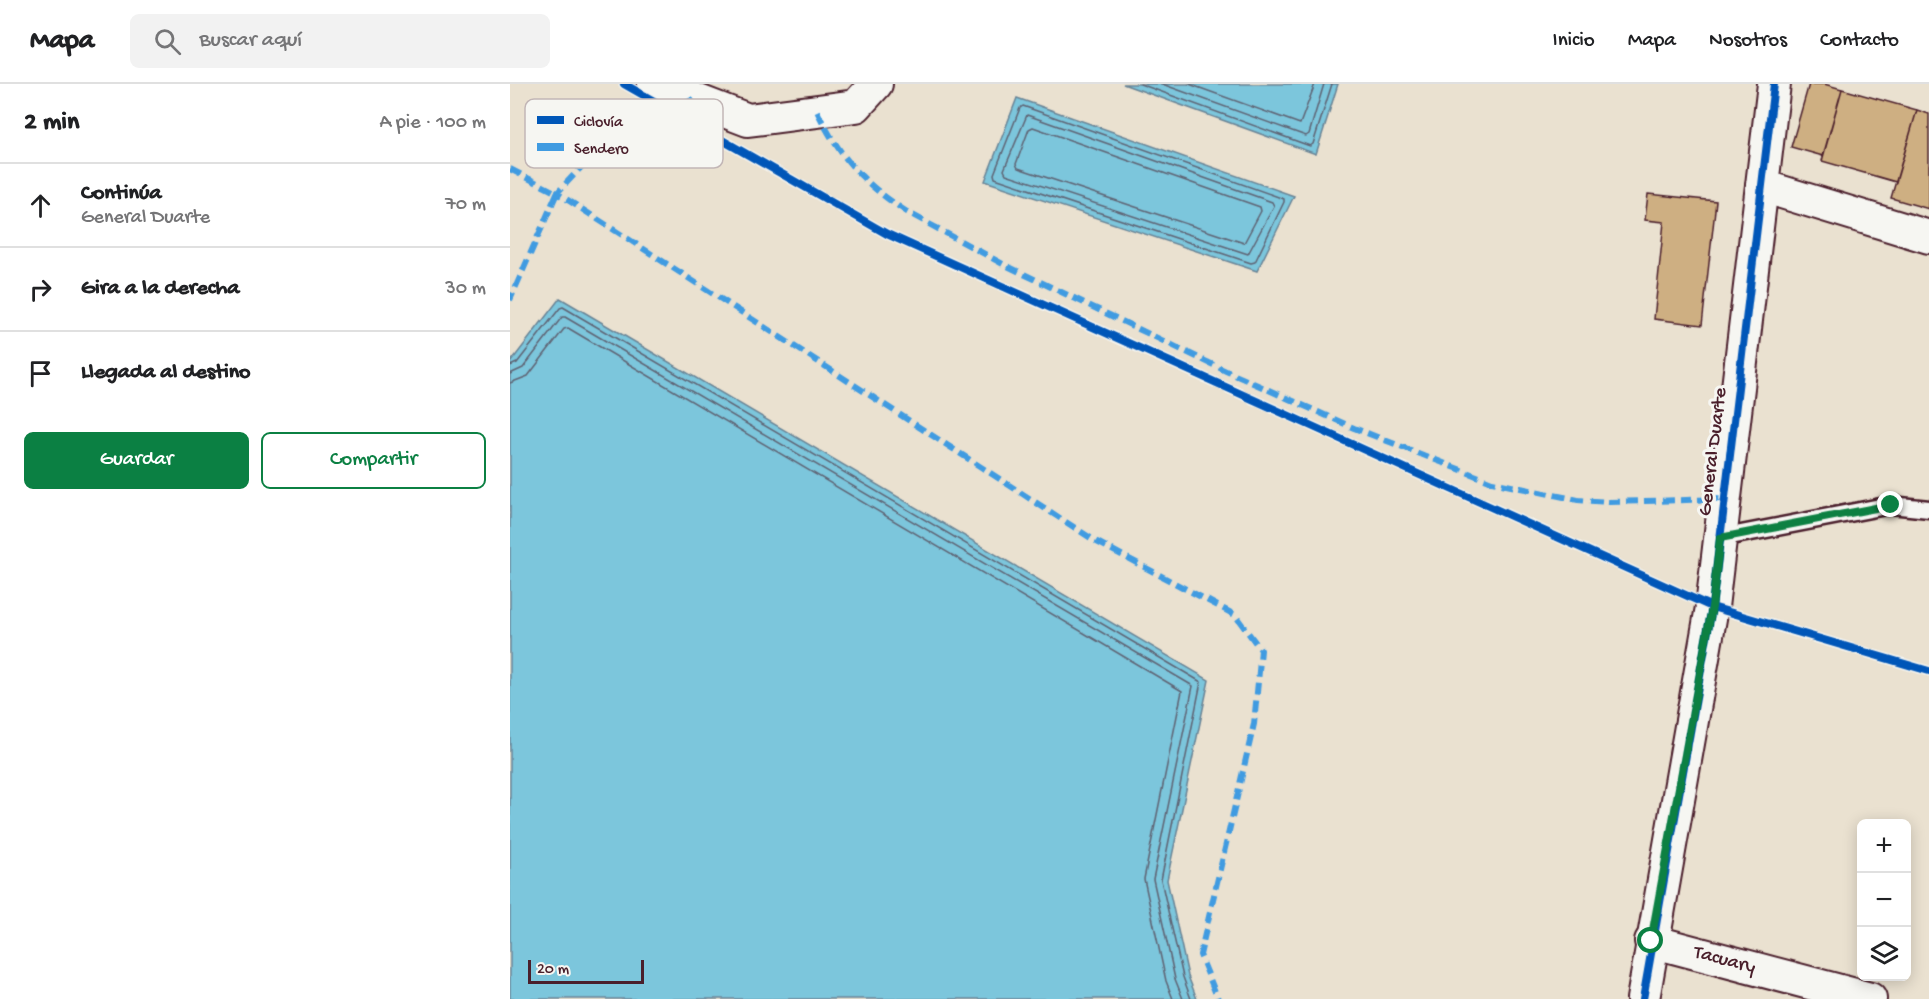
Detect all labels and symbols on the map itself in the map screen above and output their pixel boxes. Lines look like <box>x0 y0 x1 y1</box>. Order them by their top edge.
legend <box>525 99 723 168</box>
text: Ciclovía <box>574 114 624 133</box>
text: Sendero <box>574 141 629 160</box>
street label: General Duarte <box>1695 386 1733 518</box>
route end <box>1877 491 1903 517</box>
route start <box>1637 927 1663 953</box>
street label: Tacuary <box>1690 941 1758 980</box>
scale bar <box>528 957 644 984</box>

